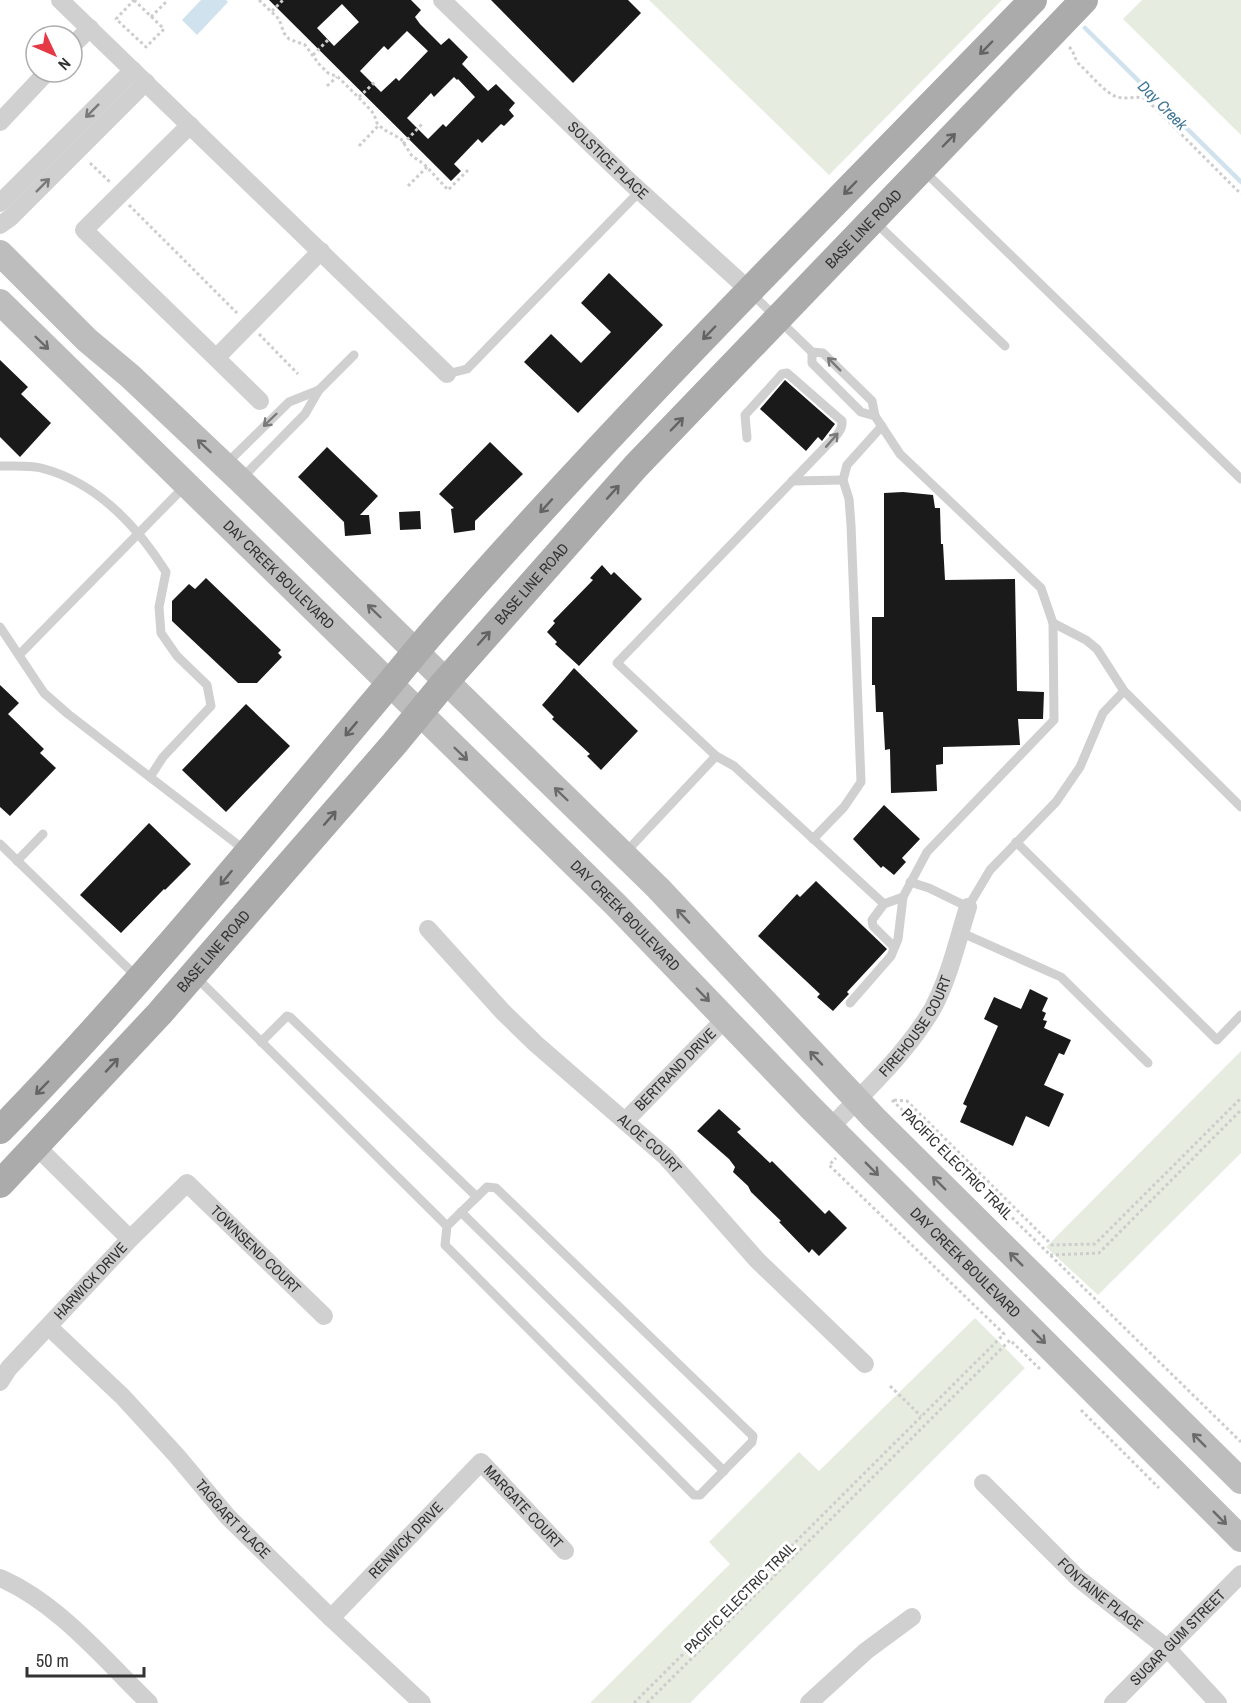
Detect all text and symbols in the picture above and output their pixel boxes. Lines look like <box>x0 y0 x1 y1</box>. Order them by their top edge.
north arrow <box>24 24 84 84</box>
one-way arrow <box>979 40 993 55</box>
text: N <box>54 53 76 75</box>
water label: Day Creek <box>1133 75 1193 135</box>
one-way arrow <box>85 103 100 118</box>
street label: SOLSTICE PLACE <box>563 116 653 204</box>
one-way arrow <box>941 132 956 147</box>
one-way arrow <box>35 178 50 192</box>
one-way arrow <box>843 180 857 195</box>
street label: BASE LINE ROAD <box>820 184 907 273</box>
one-way arrow <box>702 326 717 341</box>
one-way arrow <box>34 335 49 350</box>
one-way arrow <box>826 356 841 371</box>
one-way arrow <box>263 413 278 428</box>
one-way arrow <box>670 416 684 431</box>
one-way arrow <box>825 432 839 448</box>
one-way arrow <box>196 439 211 453</box>
one-way arrow <box>606 485 620 500</box>
one-way arrow <box>539 498 553 513</box>
street label: DAY CREEK BOULEVARD <box>219 515 340 634</box>
street label: BASE LINE ROAD <box>490 538 573 629</box>
one-way arrow <box>366 604 381 618</box>
one-way arrow <box>477 631 491 646</box>
one-way arrow <box>345 721 358 737</box>
one-way arrow <box>453 747 468 761</box>
one-way arrow <box>553 787 568 801</box>
one-way arrow <box>323 810 337 825</box>
street label: DAY CREEK BOULEVARD <box>566 855 685 976</box>
one-way arrow <box>219 870 232 886</box>
street label: BASE LINE ROAD <box>172 905 255 997</box>
one-way arrow <box>676 908 690 923</box>
street label: FIREHOUSE COURT <box>874 972 956 1081</box>
one-way arrow <box>696 988 711 1003</box>
street label: BERTRAND DRIVE <box>630 1023 721 1115</box>
one-way arrow <box>809 1051 823 1066</box>
one-way arrow <box>105 1057 119 1072</box>
one-way arrow <box>34 1080 49 1095</box>
street label: PACIFIC ELECTRIC TRAIL <box>897 1103 1018 1224</box>
street label: ALOE COURT <box>613 1108 687 1178</box>
one-way arrow <box>865 1161 879 1176</box>
one-way arrow <box>932 1176 947 1190</box>
street label: TOWNSEND COURT <box>206 1200 306 1298</box>
street label: DAY CREEK BOULEVARD <box>906 1202 1026 1322</box>
street label: HARWICK DRIVE <box>49 1237 132 1324</box>
one-way arrow <box>1008 1252 1023 1266</box>
one-way arrow <box>1032 1329 1047 1344</box>
one-way arrow <box>1192 1433 1207 1448</box>
street label: MARGATE COURT <box>479 1460 568 1553</box>
street label: TAGGART PLACE <box>191 1474 275 1563</box>
street label: RENWICK DRIVE <box>364 1497 447 1583</box>
one-way arrow <box>1212 1510 1227 1525</box>
street label: PACIFIC ELECTRIC TRAIL <box>679 1537 800 1658</box>
street label: FONTAINE PLACE <box>1053 1553 1148 1636</box>
street label: SUGAR GUM STREET <box>1125 1584 1230 1690</box>
scale bar <box>27 1640 144 1678</box>
text: 50 m <box>36 1648 69 1673</box>

